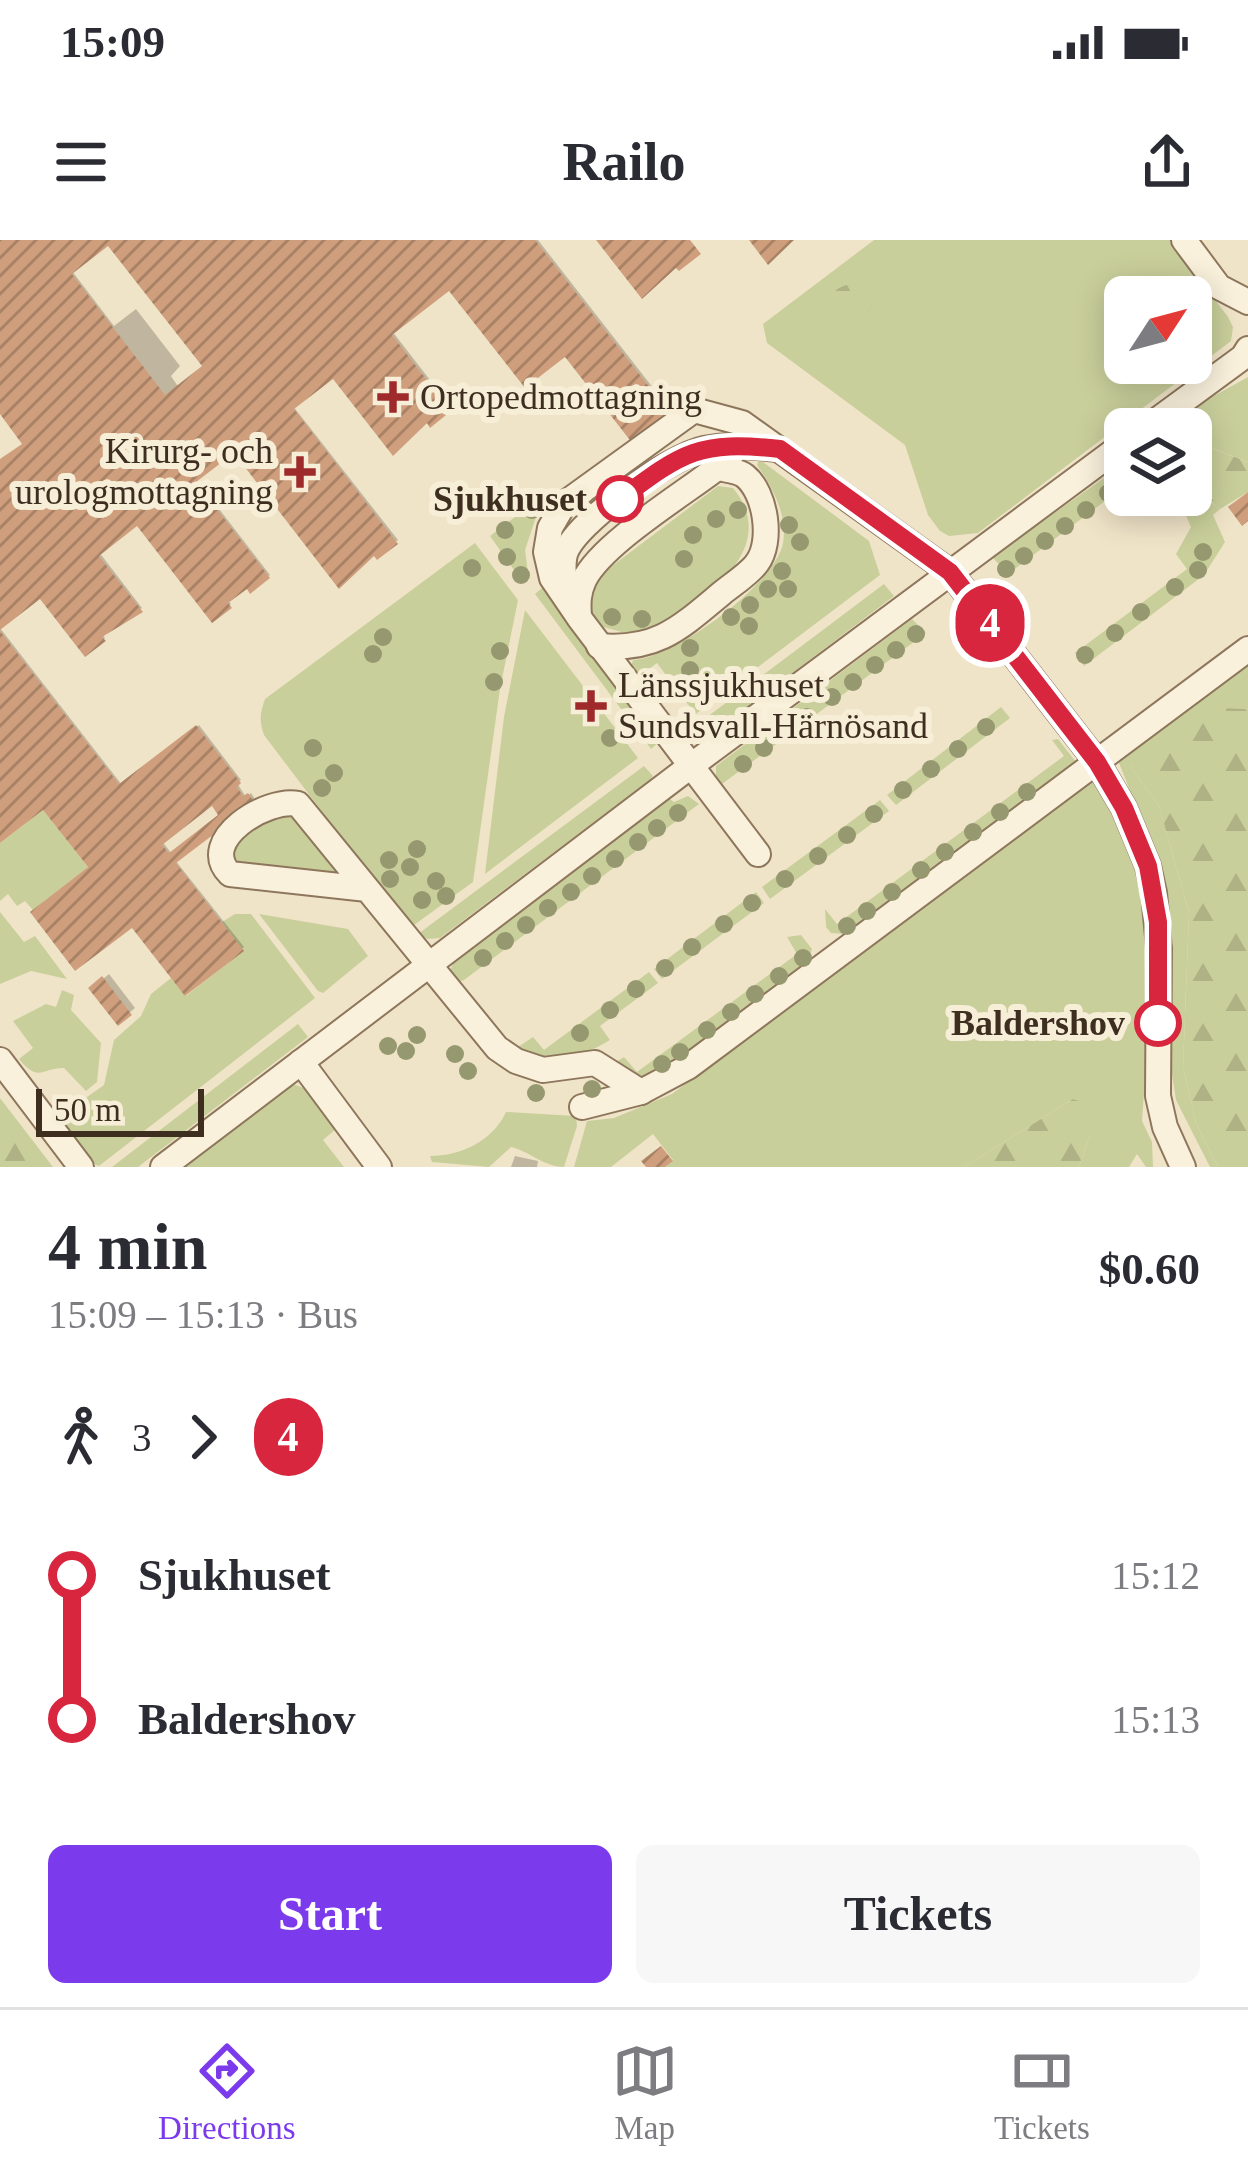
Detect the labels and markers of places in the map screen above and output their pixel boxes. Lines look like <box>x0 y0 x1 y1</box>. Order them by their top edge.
place label: Ortopedmottagning <box>420 377 702 417</box>
marker: Ortopedmottagning <box>377 381 409 413</box>
place label: Kirurg- och urologmottagning <box>15 431 273 512</box>
marker: Kirurg- och urologmottagning <box>284 456 316 488</box>
marker: Sjukhuset <box>598 477 642 521</box>
place label: Sjukhuset <box>433 479 587 519</box>
place label: Länssjukhuset Sundsvall-Härnösand <box>618 665 928 746</box>
marker: Länssjukhuset Sundsvall-Härnösand <box>575 690 607 722</box>
marker: Baldershov <box>1136 1001 1180 1045</box>
place label: Baldershov <box>951 1003 1125 1043</box>

